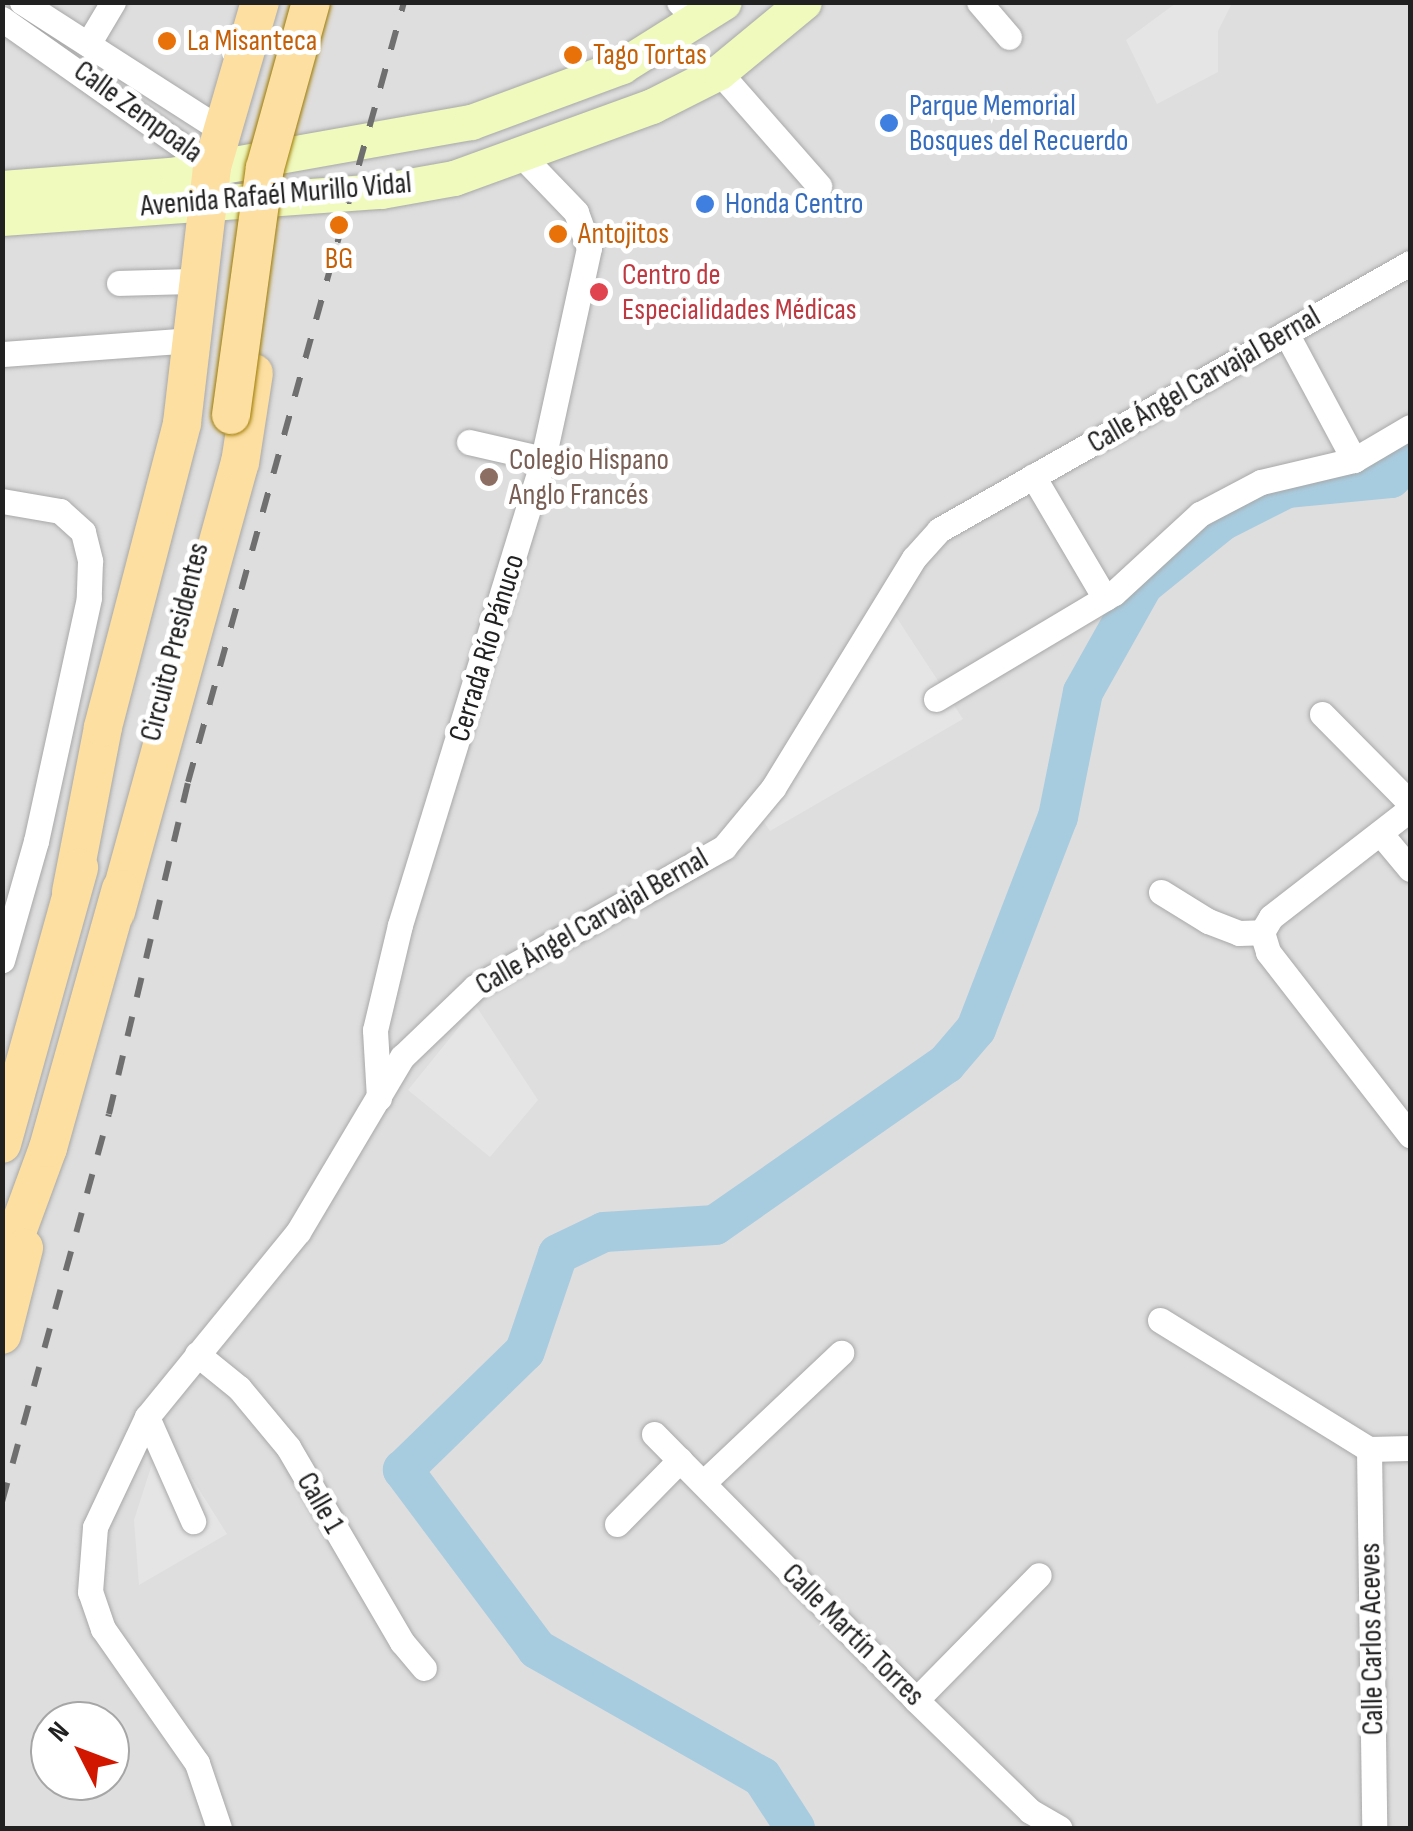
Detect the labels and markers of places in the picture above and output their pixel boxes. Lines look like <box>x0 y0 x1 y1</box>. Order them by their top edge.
place label: La Misanteca <box>187 23 317 59</box>
marker: La Misanteca <box>156 30 178 52</box>
place label: Tago Tortas <box>593 37 707 73</box>
marker: Tago Tortas <box>562 44 584 66</box>
place label: Parque Memorial Bosques del Recuerdo <box>909 88 1128 158</box>
marker: Parque Memorial Bosques del Recuerdo <box>878 112 900 134</box>
place label: Honda Centro <box>725 186 863 222</box>
marker: Honda Centro <box>694 193 716 215</box>
marker: BG <box>328 214 350 236</box>
place label: Antojitos <box>578 216 669 252</box>
marker: Antojitos <box>547 223 569 245</box>
place label: BG <box>325 241 353 277</box>
place label: Centro de Especialidades Médicas <box>622 257 857 328</box>
marker: Centro de Especialidades Médicas <box>586 279 612 305</box>
place label: Colegio Hispano Anglo Francés <box>509 442 669 512</box>
marker: Colegio Hispano Anglo Francés <box>478 466 500 488</box>

